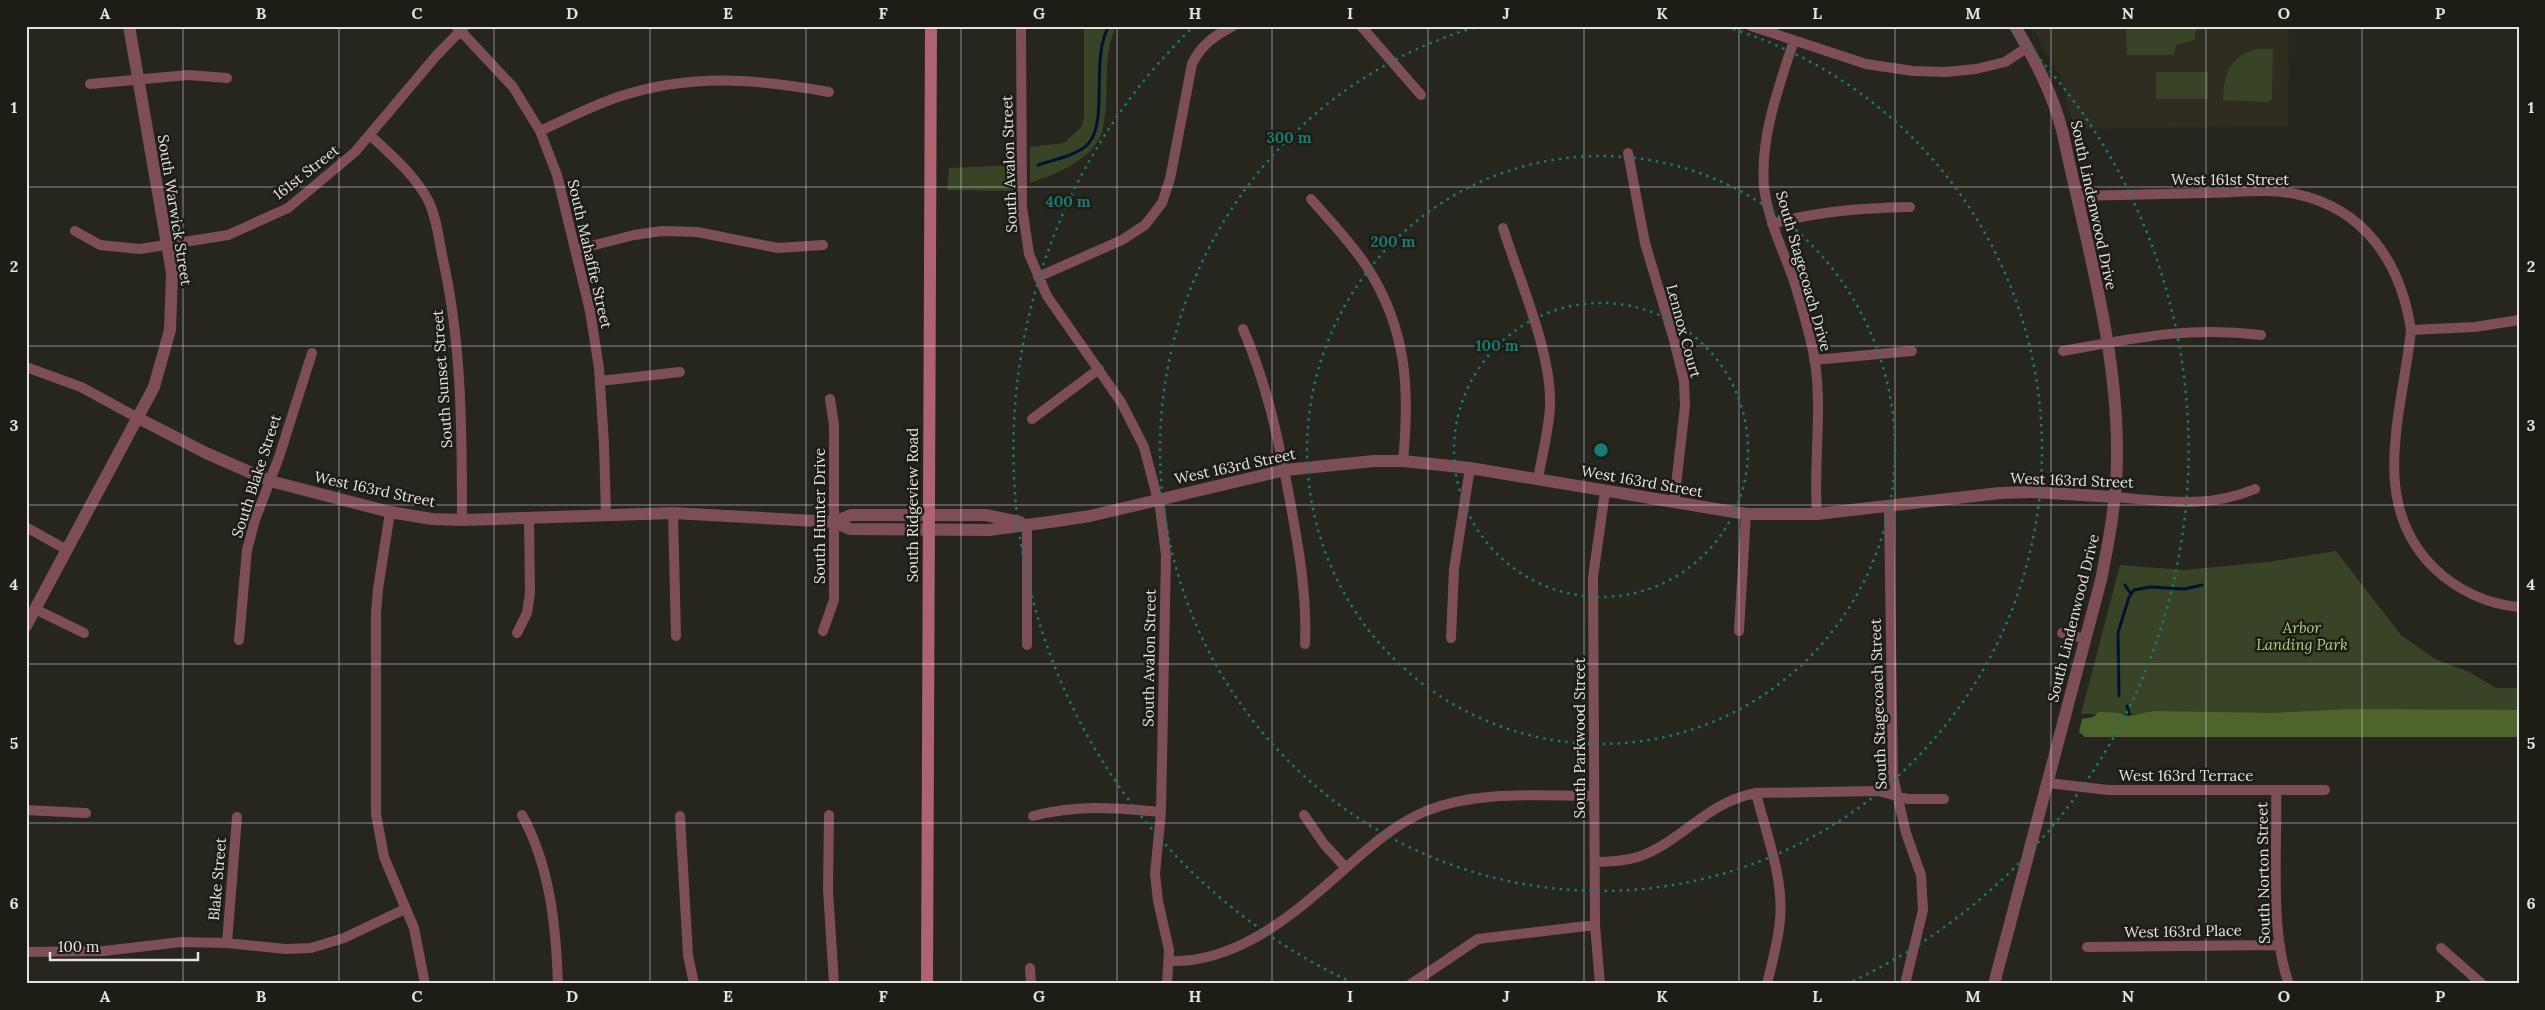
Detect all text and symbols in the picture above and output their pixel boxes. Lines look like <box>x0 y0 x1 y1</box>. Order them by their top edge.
text: A <box>100 3 111 23</box>
text: B <box>256 3 267 23</box>
text: C <box>411 3 423 23</box>
text: D <box>566 3 578 23</box>
text: E <box>723 3 733 23</box>
text: F <box>878 3 888 23</box>
text: G <box>1033 3 1045 23</box>
text: H <box>1189 3 1202 23</box>
text: I <box>1347 3 1353 23</box>
text: J <box>1502 3 1510 23</box>
text: K <box>1656 3 1668 23</box>
text: L <box>1812 3 1822 23</box>
text: M <box>1965 3 1981 23</box>
text: N <box>2122 3 2134 23</box>
text: O <box>2278 3 2290 23</box>
text: P <box>2435 3 2445 23</box>
street label: South Avalon Street <box>997 95 1021 233</box>
text: 1 <box>11 97 17 117</box>
text: 1 <box>2528 97 2534 117</box>
street label: South Lindenwood Drive <box>2067 119 2121 291</box>
text: 300 m <box>1266 128 1312 147</box>
street label: South Warwick Street <box>154 133 196 287</box>
street label: 161st Street <box>269 140 343 204</box>
street label: West 161st Street <box>2171 170 2289 189</box>
street label: South Mahaffie Street <box>564 178 616 331</box>
street label: South Stagecoach Drive <box>1772 189 1836 353</box>
text: 400 m <box>1045 192 1091 211</box>
text: 200 m <box>1371 232 1416 251</box>
text: 2 <box>10 256 18 276</box>
text: 2 <box>2527 256 2535 276</box>
street label: Lennox Court <box>1662 282 1706 380</box>
street label: South Sunset Street <box>428 309 456 449</box>
text: 100 m <box>1476 336 1519 355</box>
street label: South Blake Street <box>227 412 285 540</box>
text: 3 <box>10 415 19 435</box>
text: 3 <box>2527 415 2536 435</box>
street label: South Ridgeview Road <box>903 428 922 582</box>
centre of rings <box>1592 441 1610 459</box>
street label: West 163rd Street <box>1173 444 1298 488</box>
street label: South Hunter Drive <box>810 448 829 584</box>
street label: West 163rd Street <box>1580 461 1705 501</box>
street label: West 163rd Street <box>313 467 438 511</box>
street label: West 163rd Street <box>2010 468 2134 492</box>
street label: South Lindenwood Drive <box>2043 532 2103 704</box>
text: 4 <box>10 574 19 594</box>
text: 4 <box>2527 574 2536 594</box>
street label: South Avalon Street <box>1138 589 1160 727</box>
street label: South Stagecoach Street <box>1866 618 1890 790</box>
park label: Arbor Landing Park <box>2256 618 2348 654</box>
street label: South Parkwood Street <box>1570 657 1589 819</box>
text: 5 <box>10 733 19 753</box>
text: 5 <box>2527 733 2536 753</box>
street label: West 163rd Terrace <box>2119 766 2253 785</box>
street label: South Norton Street <box>2252 802 2274 944</box>
street label: Blake Street <box>204 836 230 921</box>
text: 6 <box>9 893 19 913</box>
text: 6 <box>2526 893 2536 913</box>
street label: West 163rd Place <box>2124 920 2242 942</box>
scale bar <box>50 930 198 962</box>
text: 100 m <box>58 937 99 956</box>
text: A <box>100 986 111 1006</box>
text: B <box>256 986 267 1006</box>
text: C <box>411 986 423 1006</box>
text: D <box>566 986 578 1006</box>
text: E <box>723 986 733 1006</box>
text: F <box>878 986 888 1006</box>
text: G <box>1033 986 1045 1006</box>
text: H <box>1189 986 1202 1006</box>
text: I <box>1347 986 1353 1006</box>
text: J <box>1502 986 1510 1006</box>
text: K <box>1656 986 1668 1006</box>
text: L <box>1812 986 1822 1006</box>
text: M <box>1965 986 1981 1006</box>
text: N <box>2122 986 2134 1006</box>
text: O <box>2278 986 2290 1006</box>
text: P <box>2435 986 2445 1006</box>

